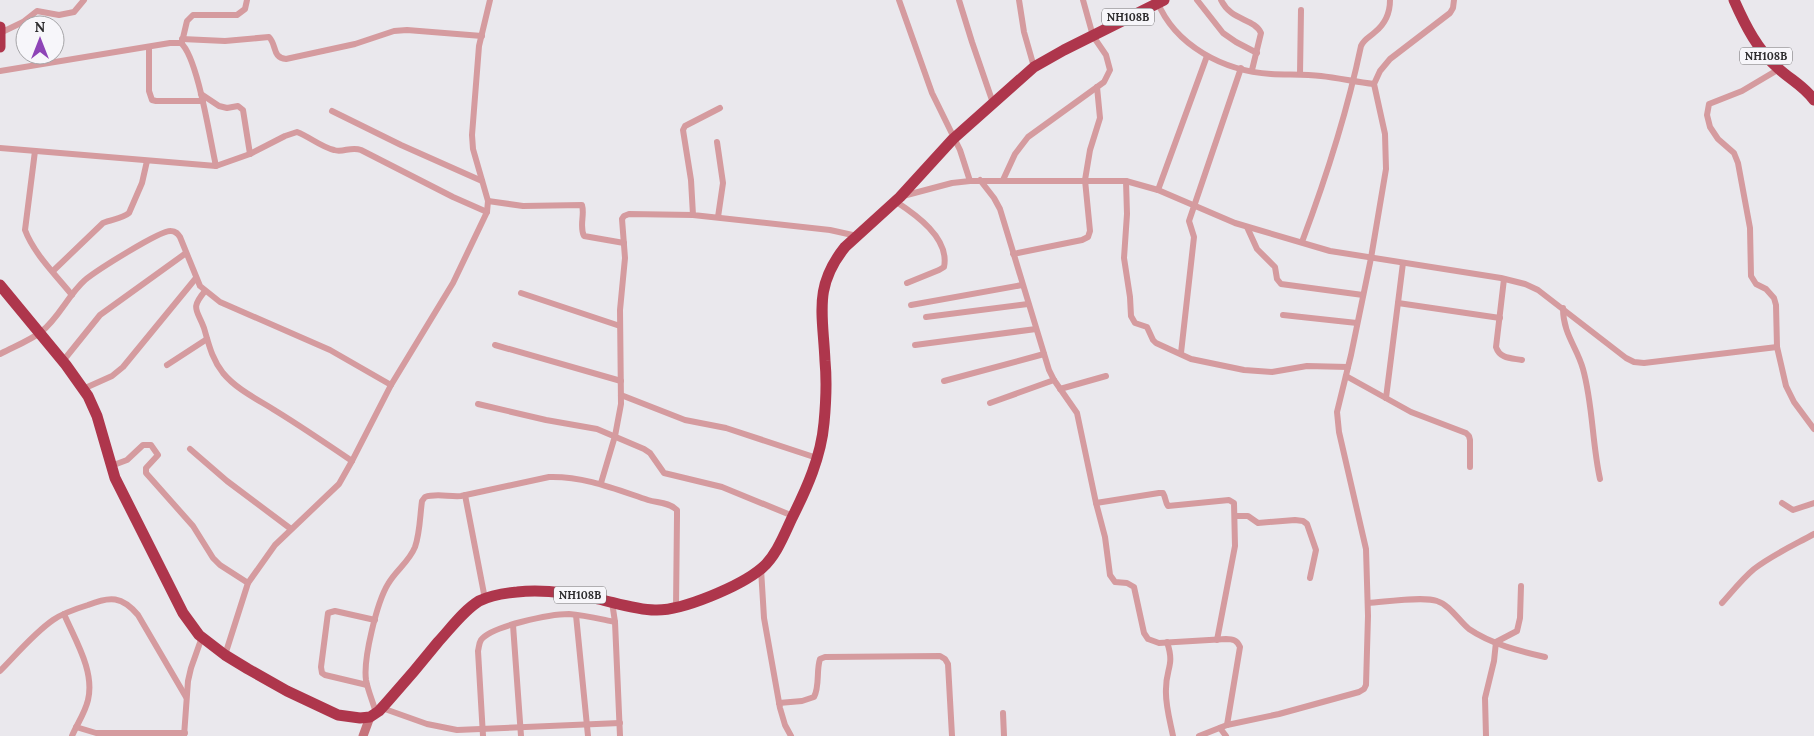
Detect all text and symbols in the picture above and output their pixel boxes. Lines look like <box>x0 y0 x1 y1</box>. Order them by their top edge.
road number: NH108B <box>1102 8 1154 26</box>
north arrow <box>15 15 65 65</box>
text: N <box>35 18 46 36</box>
road number: NH108B <box>1740 48 1792 64</box>
road number: NH108B <box>554 586 606 604</box>

